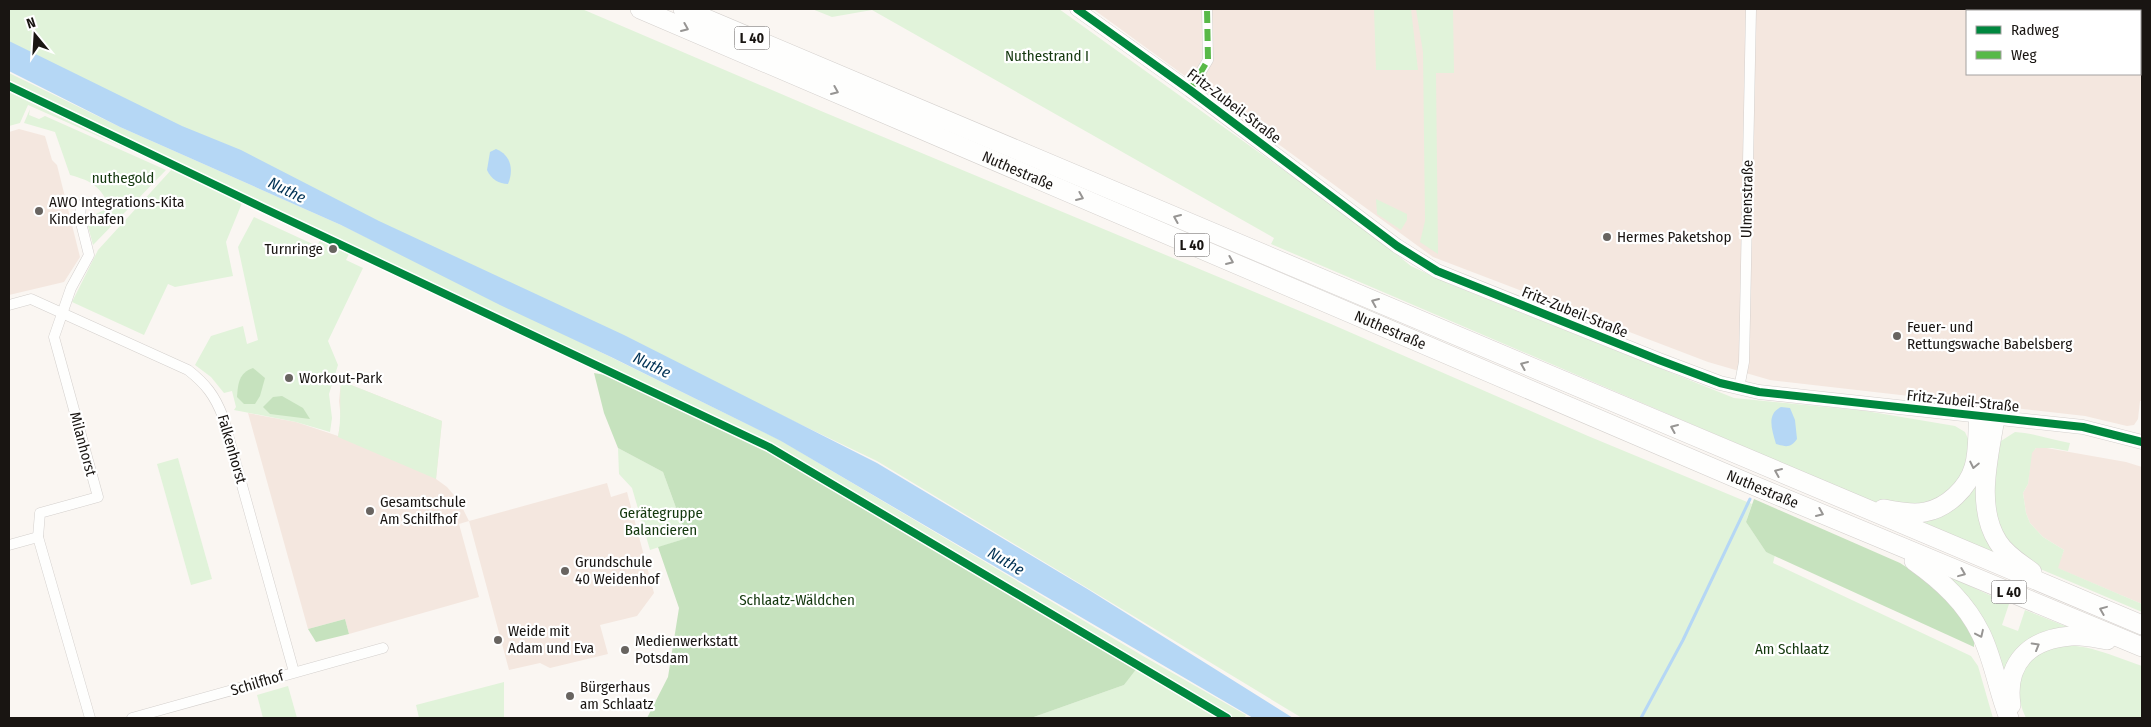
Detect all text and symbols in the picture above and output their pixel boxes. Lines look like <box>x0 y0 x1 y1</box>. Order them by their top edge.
north arrow <box>10 10 60 60</box>
legend <box>1966 10 2141 75</box>
text: N <box>25 14 38 32</box>
one-way arrow <box>680 21 689 32</box>
text: Radweg <box>2011 21 2059 39</box>
road number: L 40 <box>734 26 770 49</box>
text: Weg <box>2011 46 2037 64</box>
park label: Nuthestrand I <box>1005 47 1089 65</box>
street label: Fritz-Zubeil-Straße <box>1183 65 1285 147</box>
one-way arrow <box>830 85 839 96</box>
street label: Nuthestraße <box>979 147 1056 194</box>
street label: Ulmenstraße <box>1737 160 1757 238</box>
park label: nuthegold <box>92 169 154 187</box>
water label: Nuthe <box>265 173 309 207</box>
one-way arrow <box>1075 191 1084 201</box>
place label: AWO Integrations-Kita Kinderhafen <box>49 193 184 228</box>
marker: AWO Integrations-Kita Kinderhafen <box>33 205 45 217</box>
one-way arrow <box>1173 214 1182 225</box>
place label: Hermes Paketshop <box>1617 228 1731 246</box>
marker: Hermes Paketshop <box>1601 231 1613 243</box>
road number: L 40 <box>1174 234 1210 256</box>
place label: Turnringe <box>265 240 323 258</box>
marker: Turnringe <box>327 243 339 255</box>
one-way arrow <box>1225 255 1234 266</box>
street label: Fritz-Zubeil-Straße <box>1519 283 1631 341</box>
one-way arrow <box>1371 298 1380 309</box>
street label: Nuthestraße <box>1352 307 1429 353</box>
place label: Feuer- und Rettungswache Babelsberg <box>1907 318 2072 353</box>
marker: Feuer- und Rettungswache Babelsberg <box>1891 330 1903 342</box>
water label: Nuthe <box>630 348 674 382</box>
one-way arrow <box>1520 361 1529 372</box>
place label: Workout-Park <box>299 369 382 387</box>
marker: Workout-Park <box>283 372 295 384</box>
street label: Fritz-Zubeil-Straße <box>1906 386 2020 416</box>
street label: Milanhorst <box>66 410 100 478</box>
street label: Falkenhorst <box>214 412 250 486</box>
one-way arrow <box>1670 423 1679 434</box>
one-way arrow <box>1969 460 1980 469</box>
street label: Nuthestraße <box>1724 466 1801 512</box>
one-way arrow <box>1774 467 1783 478</box>
place label: Gesamtschule Am Schilfhof <box>380 493 466 528</box>
park label: Gerätegruppe Balancieren <box>619 504 703 539</box>
marker: Gesamtschule Am Schilfhof <box>364 505 376 517</box>
one-way arrow <box>1815 507 1824 518</box>
water label: Nuthe <box>984 543 1028 579</box>
place label: Grundschule 40 Weidenhof <box>575 553 661 588</box>
marker: Grundschule 40 Weidenhof <box>559 565 571 577</box>
one-way arrow <box>1957 566 1966 577</box>
road number: L 40 <box>1992 580 2026 604</box>
park label: Schlaatz-Wäldchen <box>739 591 855 609</box>
one-way arrow <box>2099 606 2108 616</box>
place label: Weide mit Adam und Eva <box>508 622 594 657</box>
one-way arrow <box>1974 629 1985 638</box>
place label: Medienwerkstatt Potsdam <box>635 632 738 667</box>
marker: Weide mit Adam und Eva <box>492 634 504 646</box>
park label: Am Schlaatz <box>1755 640 1829 658</box>
one-way arrow <box>2031 643 2040 653</box>
marker: Medienwerkstatt Potsdam <box>619 644 631 656</box>
street label: Schilfhof <box>228 666 287 700</box>
place label: Bürgerhaus am Schlaatz <box>580 678 654 713</box>
marker: Bürgerhaus am Schlaatz <box>564 690 576 702</box>

